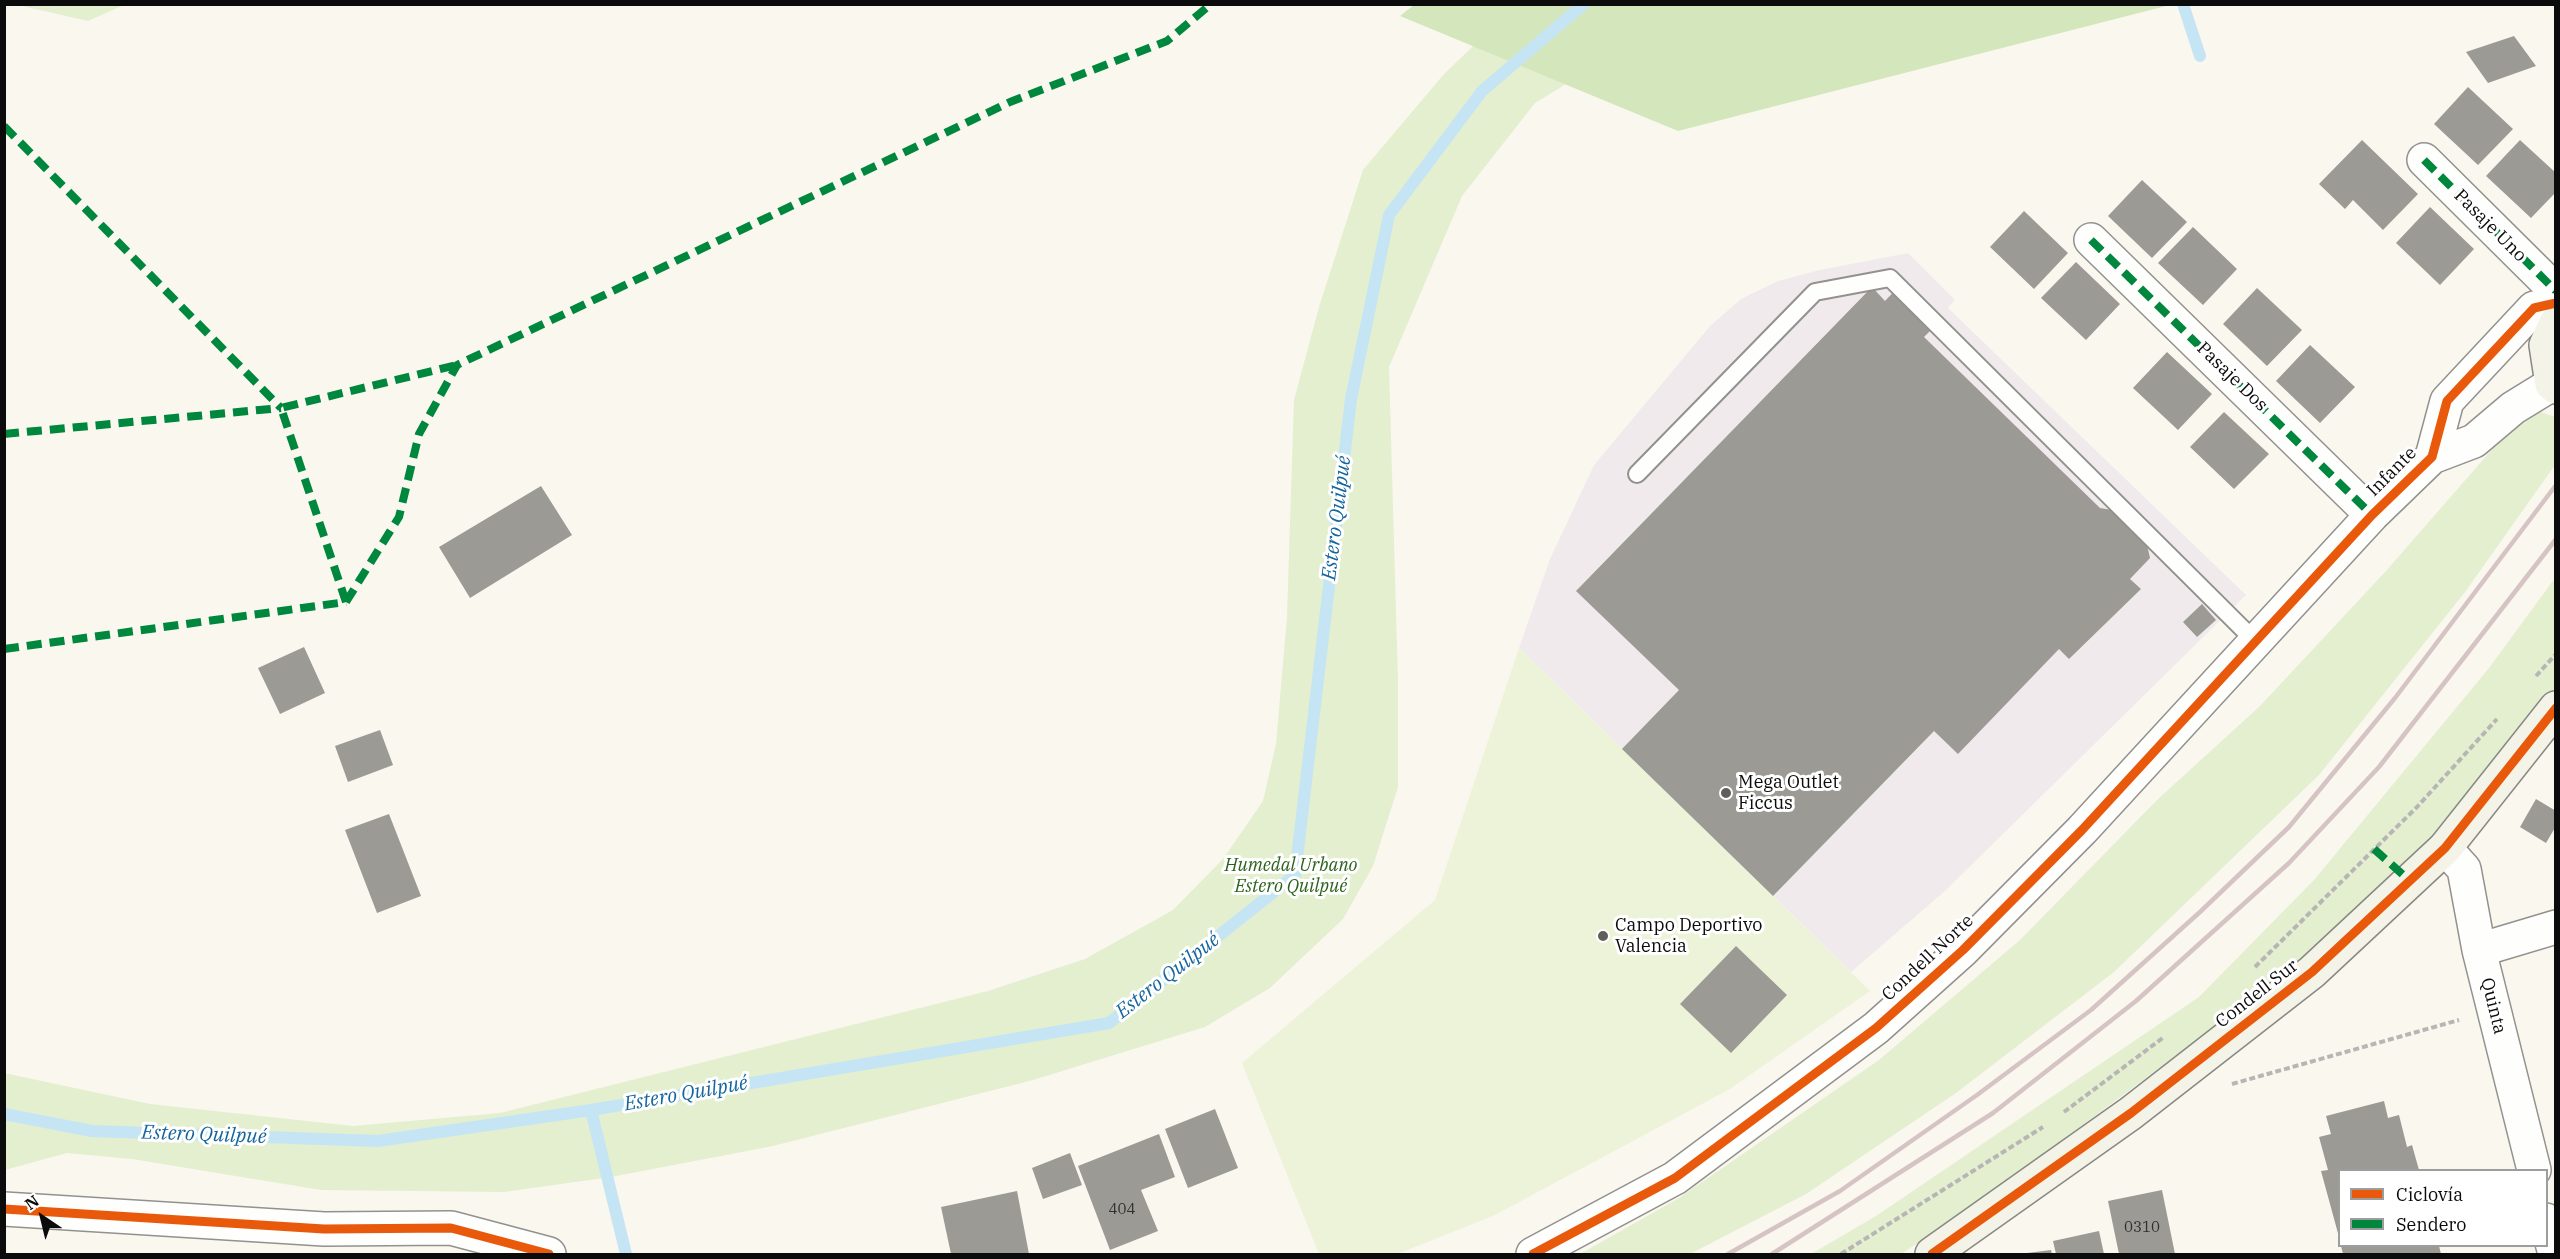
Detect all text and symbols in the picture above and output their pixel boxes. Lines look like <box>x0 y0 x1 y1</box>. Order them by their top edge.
street label: Pasaje Uno <box>2449 185 2531 267</box>
street label: Pasaje Dos <box>2192 338 2272 416</box>
street label: Infante <box>2363 443 2421 501</box>
water label: Estero Quilpué <box>1317 454 1357 582</box>
place label: Mega Outlet Ficcus <box>1738 772 1839 814</box>
marker: Mega Outlet Ficcus <box>1719 786 1733 800</box>
park label: Humedal Urbano Estero Quilpué <box>1224 855 1358 898</box>
street label: Condell Norte <box>1878 910 1978 1006</box>
place label: Campo Deportivo Valencia <box>1615 915 1763 958</box>
water label: Estero Quilpué <box>1111 928 1225 1024</box>
marker: Campo Deportivo Valencia <box>1596 929 1610 943</box>
street label: Condell Sur <box>2212 955 2302 1033</box>
street label: Quinta <box>2476 976 2510 1036</box>
water label: Estero Quilpué <box>622 1071 750 1117</box>
water label: Estero Quilpué <box>141 1121 267 1149</box>
legend <box>2338 1169 2548 1247</box>
text: Ciclovía <box>2396 1183 2463 1206</box>
north arrow <box>12 1187 72 1247</box>
text: N <box>21 1190 43 1214</box>
house number: 404 <box>1109 1201 1135 1219</box>
text: Sendero <box>2396 1213 2466 1236</box>
house number: 0310 <box>2124 1219 2160 1237</box>

